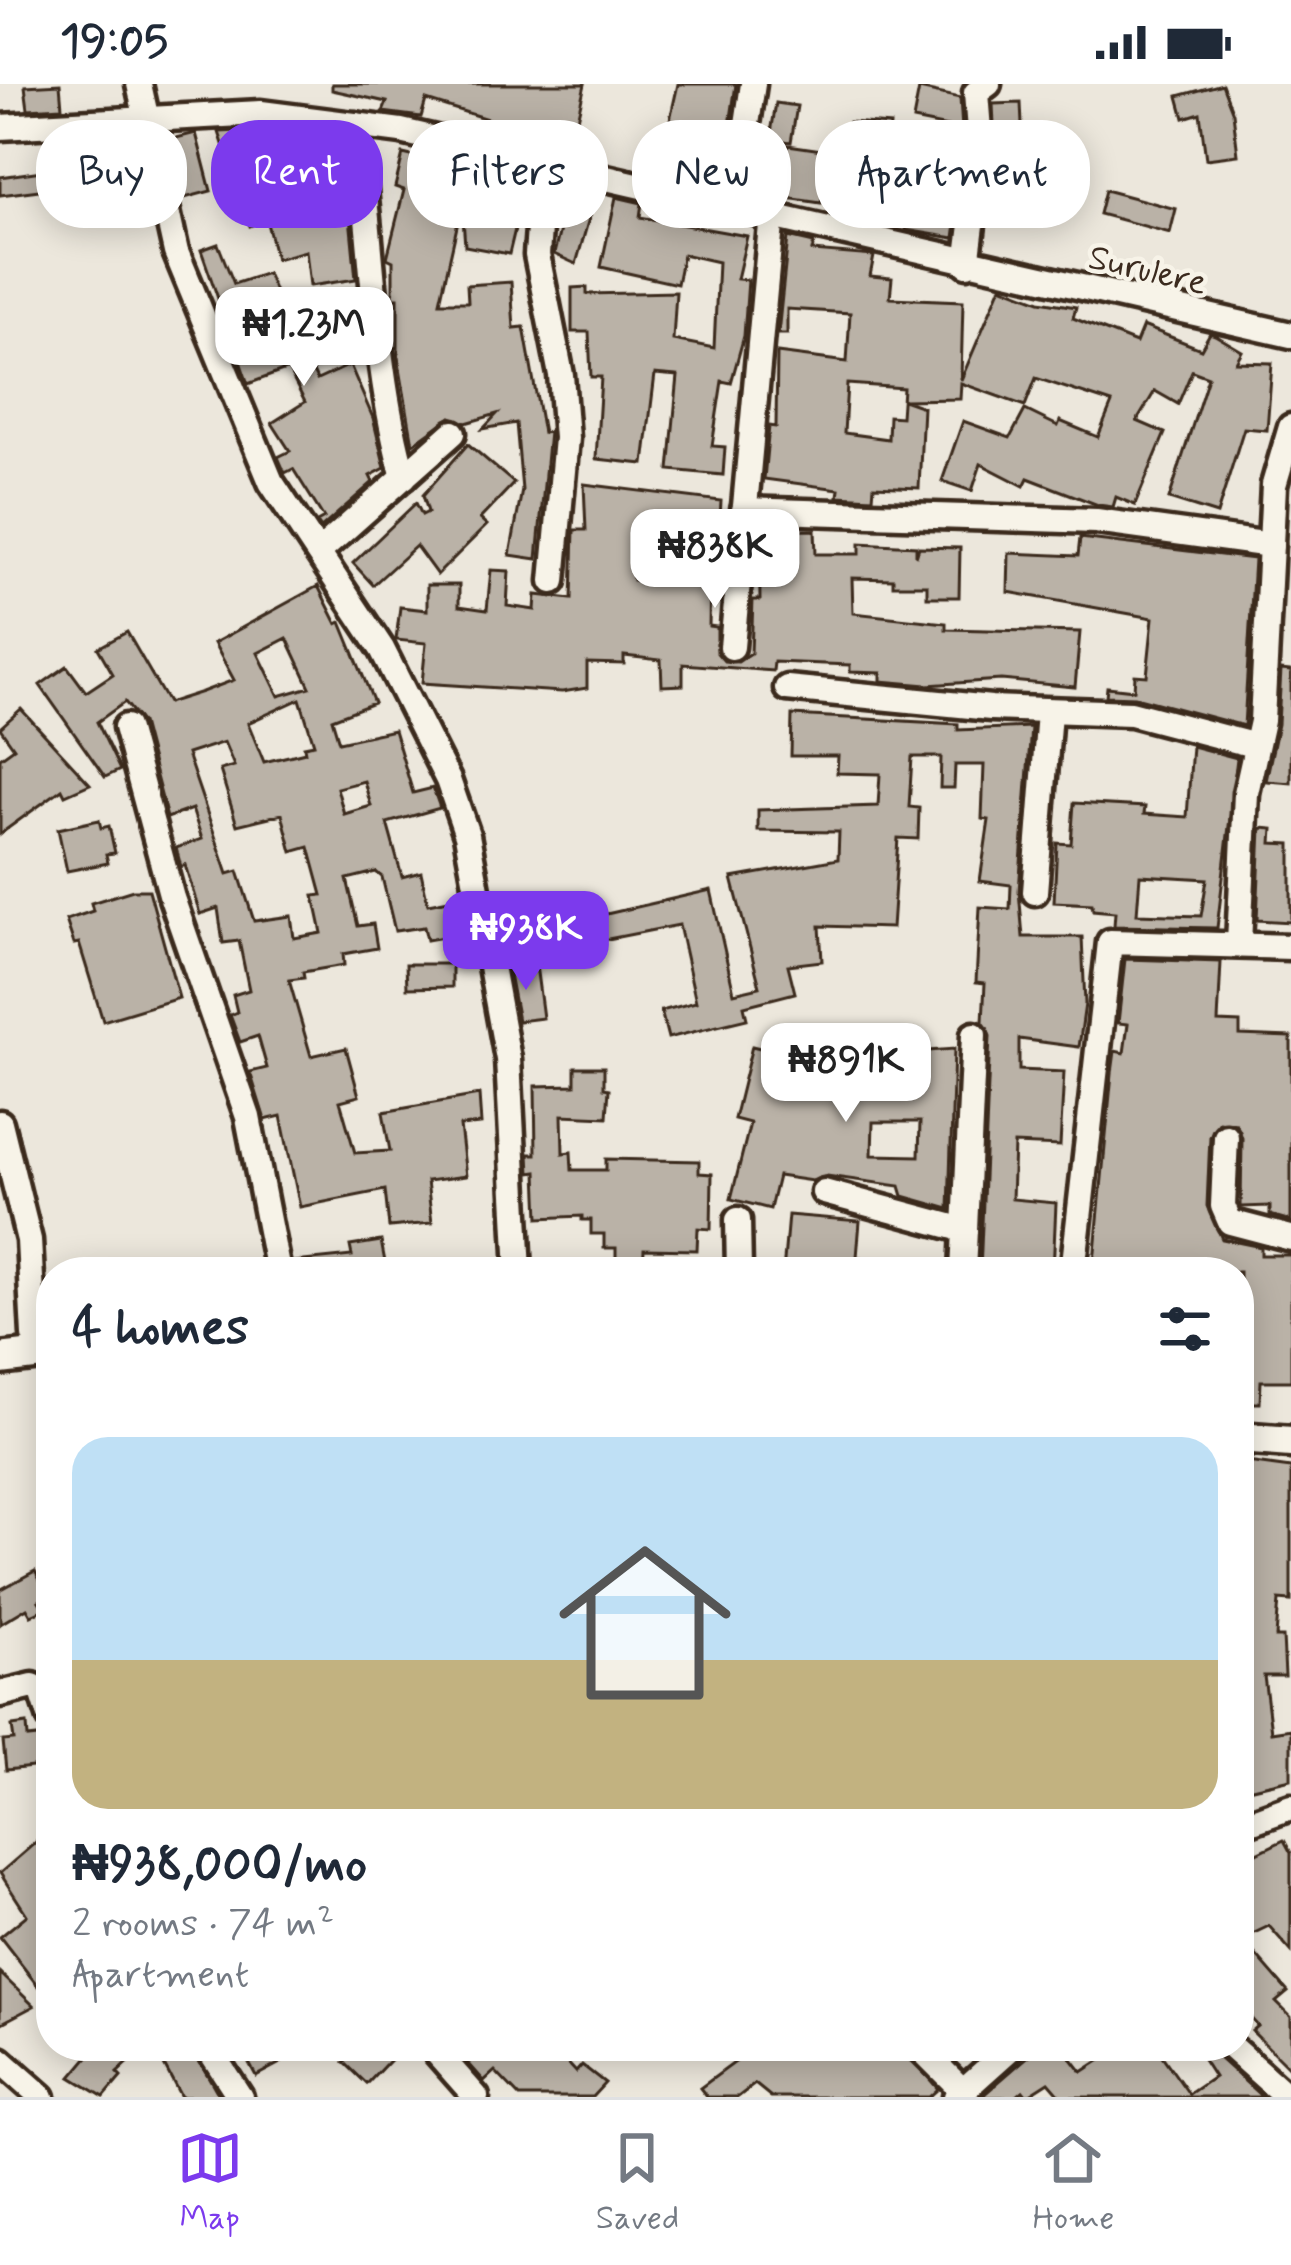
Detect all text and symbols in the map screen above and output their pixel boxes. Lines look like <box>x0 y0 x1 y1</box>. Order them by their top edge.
text: 19:05 <box>60 13 168 72</box>
chip: Buy <box>36 120 187 228</box>
chip: Rent <box>211 120 383 228</box>
chip: Filters <box>407 120 608 228</box>
chip: New <box>632 120 791 228</box>
chip: Apartment <box>815 120 1090 228</box>
street label: Surulere <box>1083 235 1211 308</box>
pin: ₦1.23M <box>206 287 402 389</box>
text: ₦1.23M <box>242 300 366 351</box>
pin: ₦838K <box>631 509 799 611</box>
text: ₦838K <box>657 522 773 573</box>
pin: ₦938K <box>442 891 610 993</box>
text: ₦938K <box>470 904 582 955</box>
pin: ₦891K <box>762 1023 930 1125</box>
text: ₦891K <box>788 1036 904 1087</box>
text: 4 homes <box>72 1296 249 1362</box>
icon: filters <box>1152 1296 1218 1362</box>
icon: home <box>537 1515 753 1731</box>
text: ₦938,000/mo <box>72 1833 367 1899</box>
text: 2 rooms · 74 m² <box>72 1899 334 1950</box>
text: Apartment <box>72 1950 249 2001</box>
tab: Map <box>177 2125 243 2241</box>
tab: Saved <box>596 2125 679 2241</box>
tab: Home <box>1032 2125 1114 2241</box>

